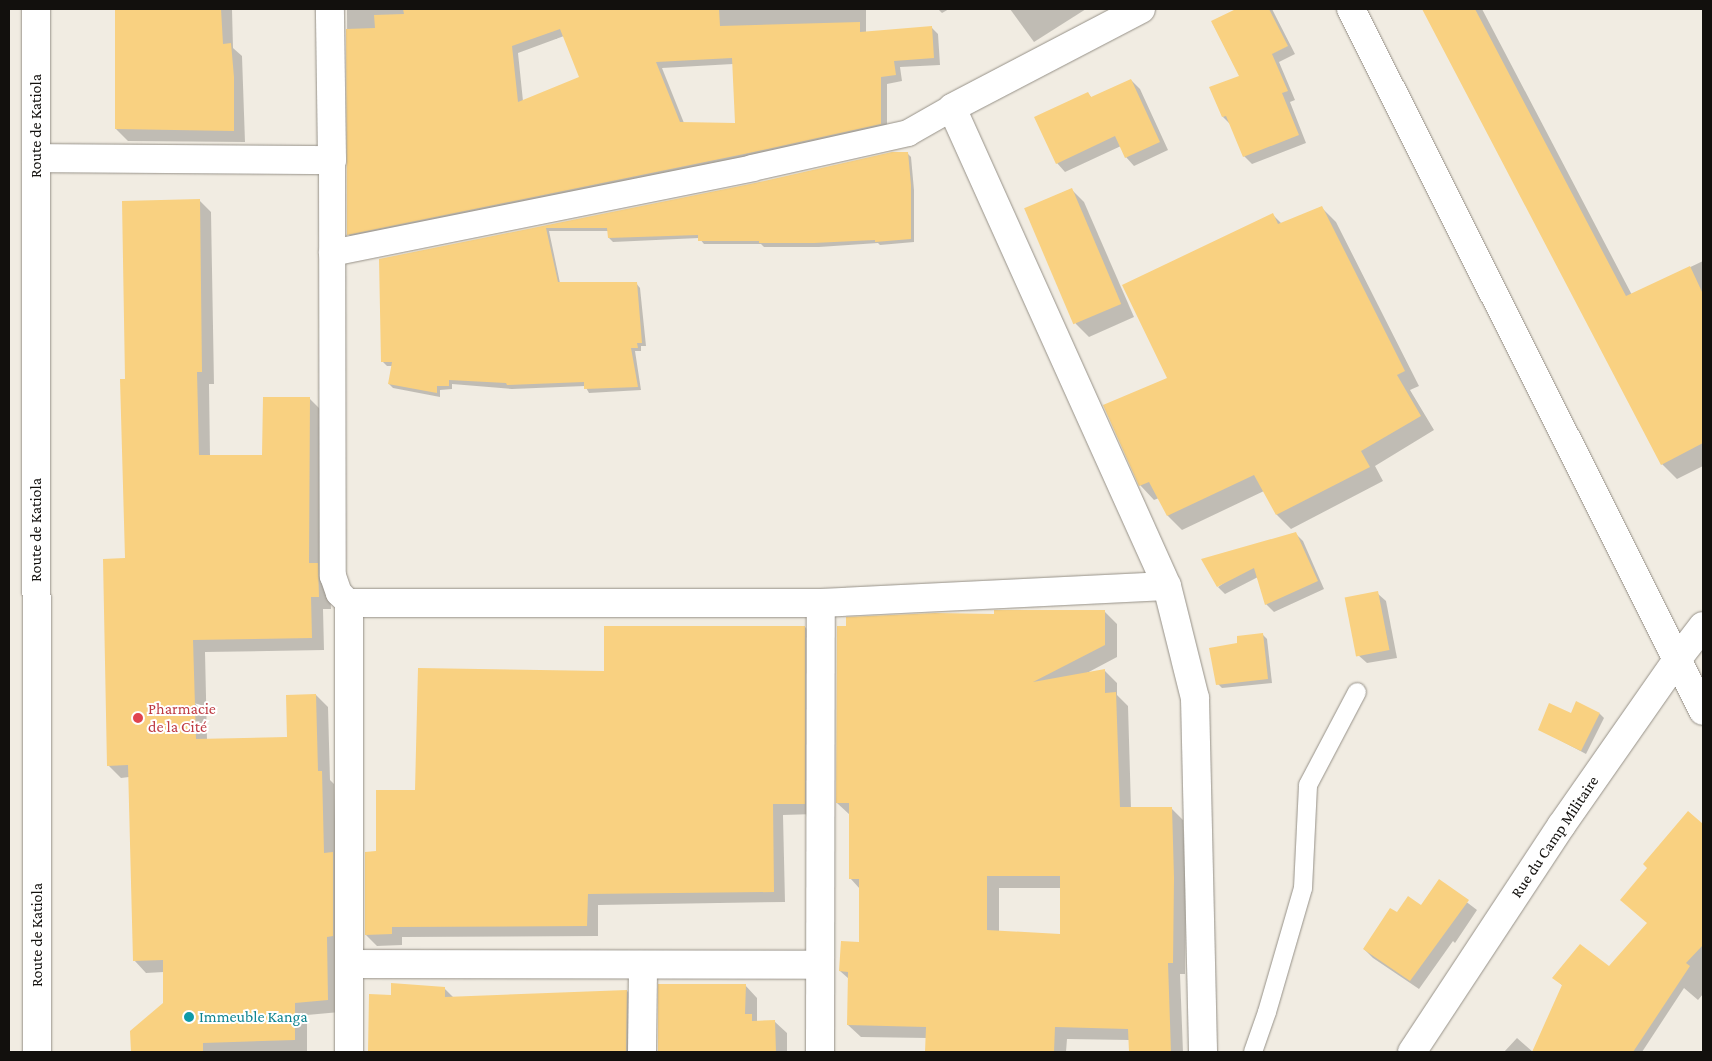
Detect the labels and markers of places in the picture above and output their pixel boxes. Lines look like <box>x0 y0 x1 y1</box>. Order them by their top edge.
place label: Pharmacie de la Cité <box>148 699 216 737</box>
marker: Pharmacie de la Cité <box>132 712 144 724</box>
place label: Immeuble Kanga <box>199 1007 308 1027</box>
marker: Immeuble Kanga <box>183 1011 195 1023</box>

